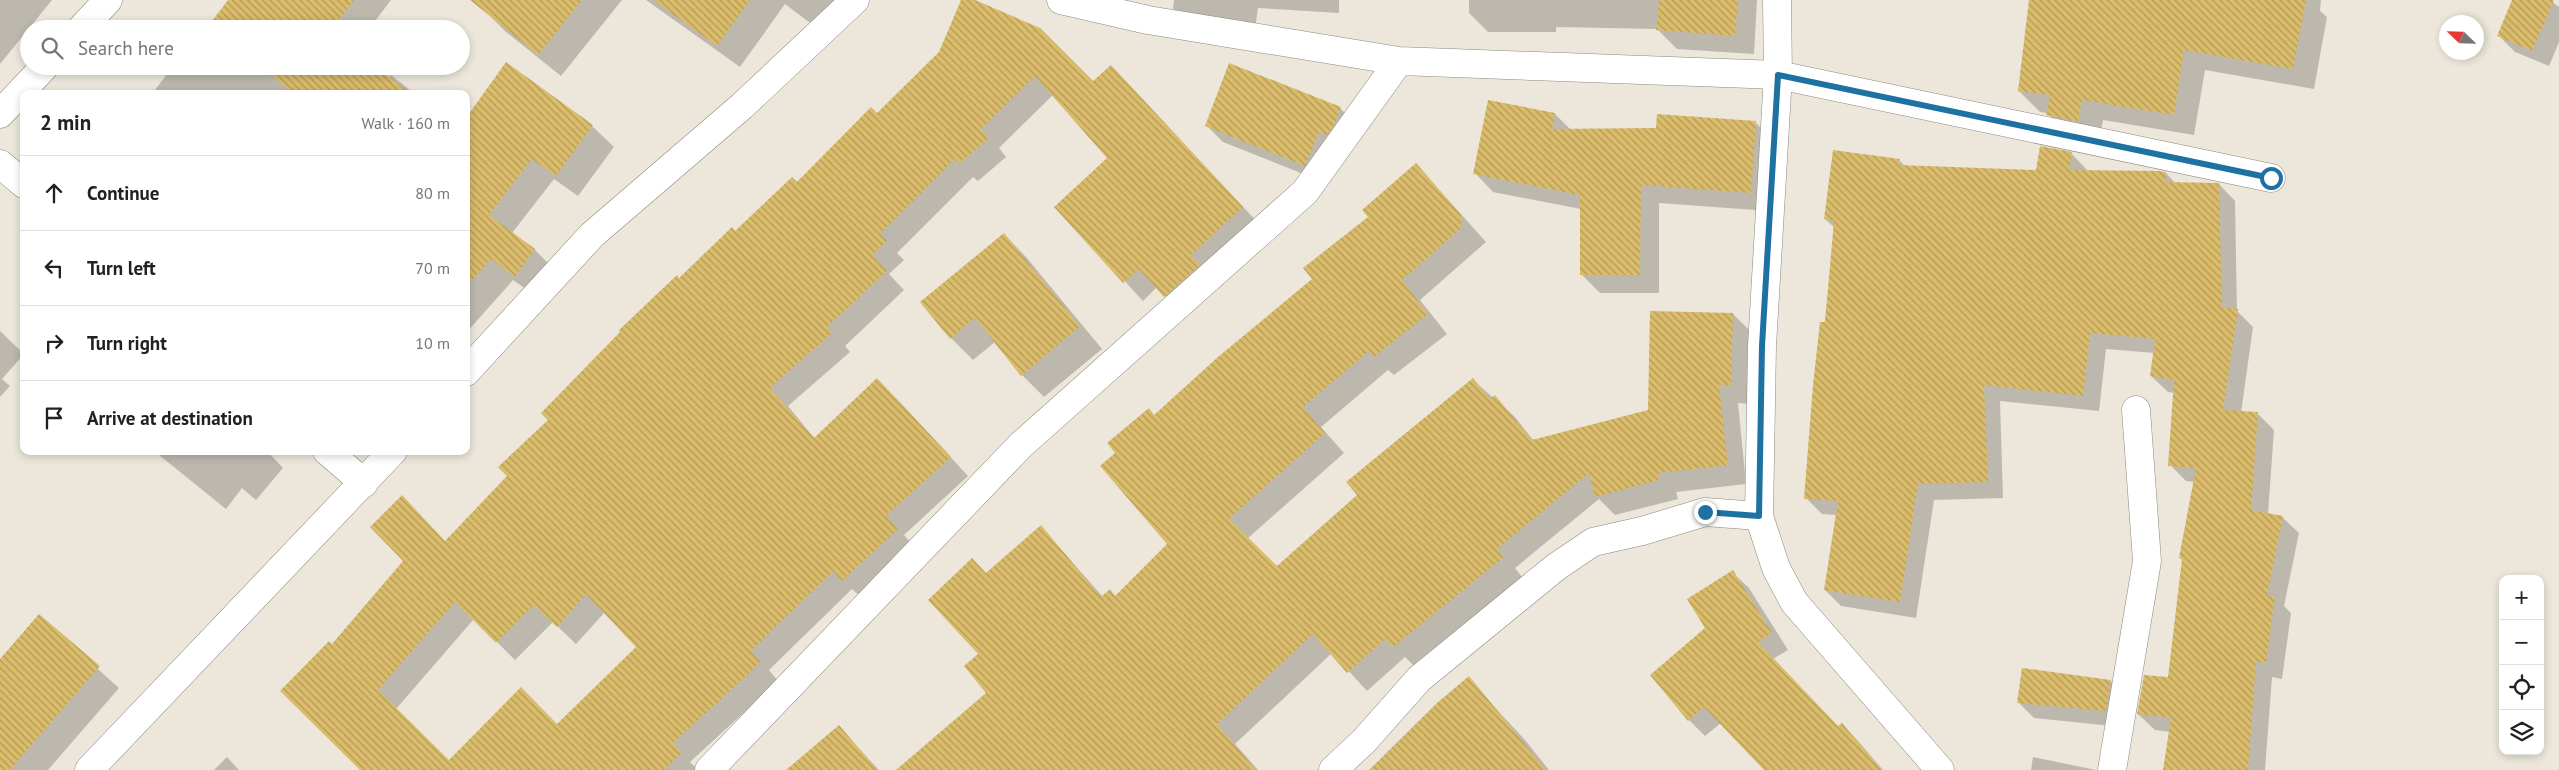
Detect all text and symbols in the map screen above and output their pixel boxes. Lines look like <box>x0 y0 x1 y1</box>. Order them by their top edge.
north arrow <box>2439 15 2484 60</box>
search box <box>20 20 470 75</box>
icon: search <box>38 34 66 62</box>
text: Search here <box>78 36 174 60</box>
text: 2 min <box>40 109 91 136</box>
text: Walk · 160 m <box>361 113 450 133</box>
route start <box>2260 167 2283 190</box>
icon: ahead <box>40 179 68 207</box>
text: Continue <box>87 181 159 205</box>
text: 80 m <box>415 183 450 203</box>
icon: left <box>40 254 68 282</box>
text: Turn left <box>87 256 156 280</box>
text: 70 m <box>415 258 450 278</box>
icon: right <box>40 329 68 357</box>
text: Turn right <box>87 331 167 355</box>
text: 10 m <box>415 333 450 353</box>
icon: arrive <box>40 404 68 432</box>
text: Arrive at destination <box>87 406 253 430</box>
route end <box>1694 501 1717 524</box>
map controls <box>2499 575 2544 755</box>
button: + <box>2499 575 2544 620</box>
button: − <box>2499 620 2544 665</box>
button: locate <box>2499 665 2544 710</box>
button: layers <box>2499 710 2544 755</box>

